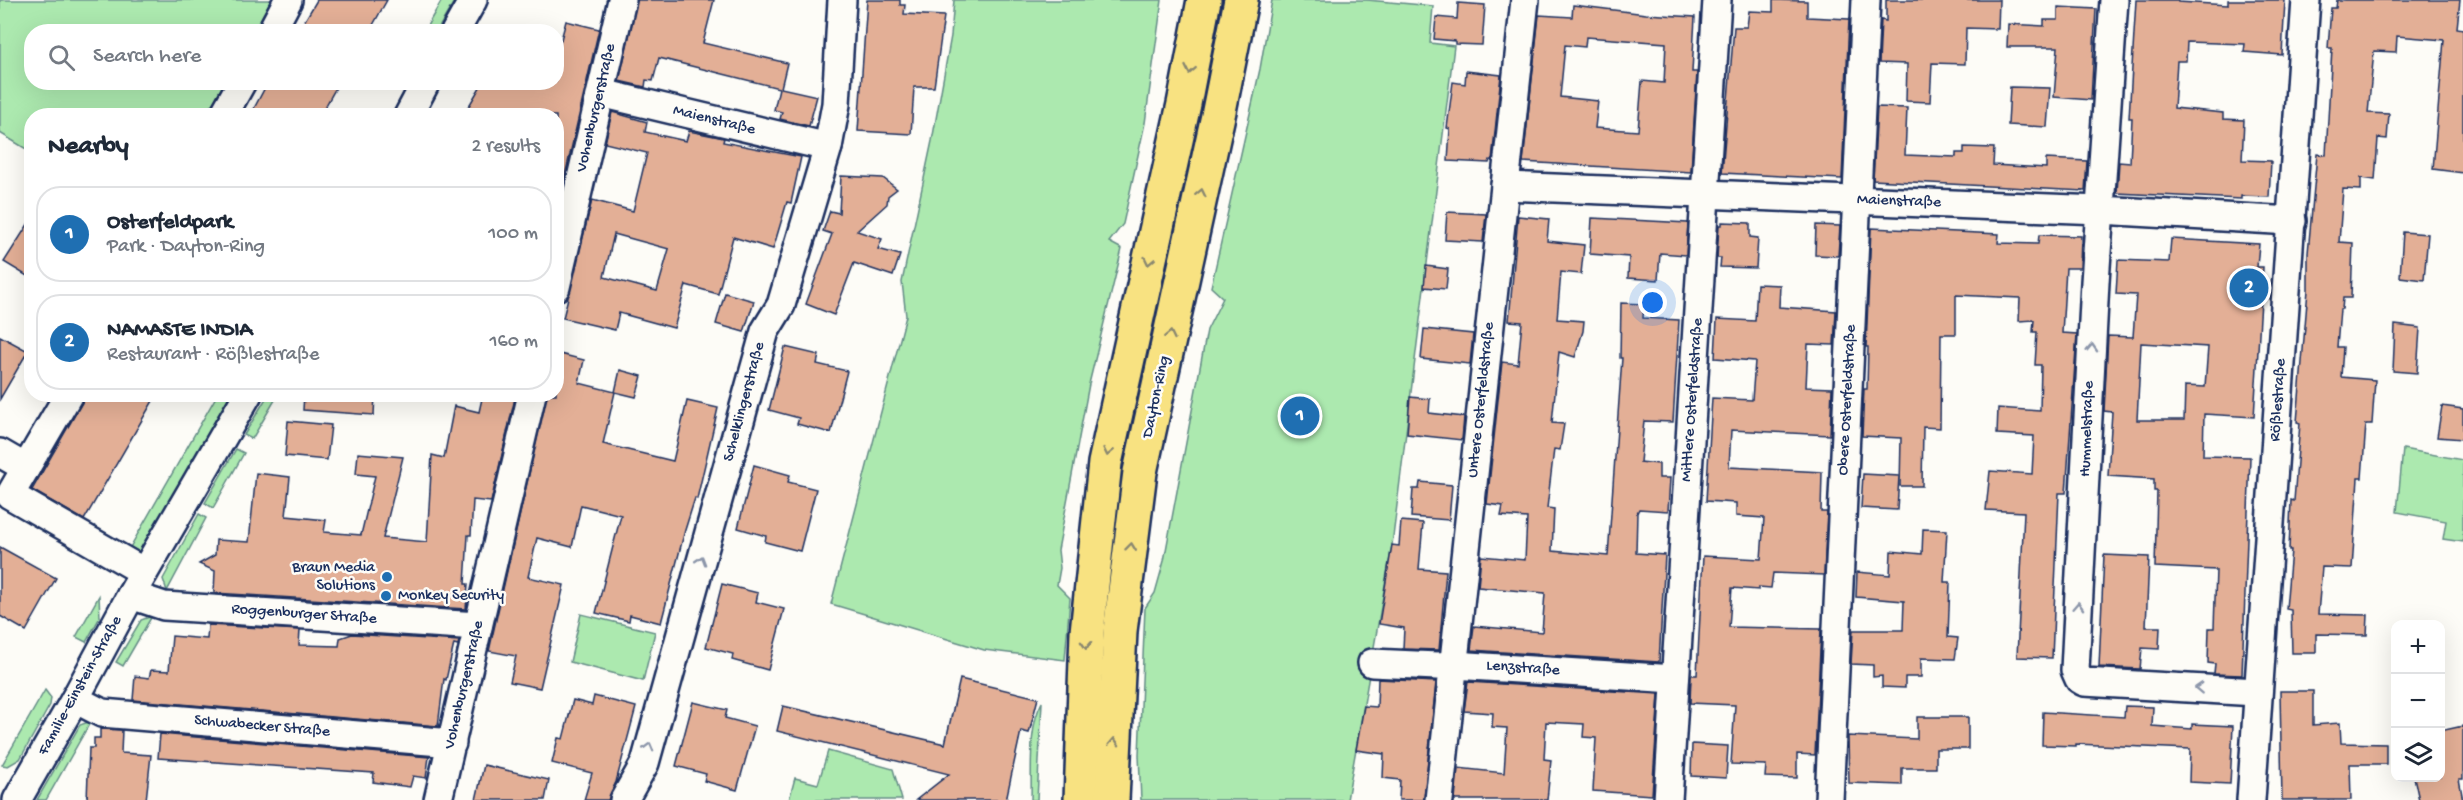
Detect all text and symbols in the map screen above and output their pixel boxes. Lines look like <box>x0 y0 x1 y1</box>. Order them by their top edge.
search box <box>24 24 564 90</box>
icon: search <box>45 41 78 74</box>
street label: Vohenburgerstraße <box>573 41 621 175</box>
text: Search here <box>93 44 201 70</box>
one-way arrow <box>1184 65 1197 75</box>
street label: Maienstraße <box>671 102 758 141</box>
text: Nearby <box>48 132 129 163</box>
text: 2 results <box>471 136 540 159</box>
one-way arrow <box>1194 189 1207 199</box>
street label: Maienstraße <box>1857 191 1942 213</box>
text: Osterfeldpark <box>107 210 233 236</box>
text: 1 <box>65 223 74 246</box>
text: 100 m <box>488 223 538 246</box>
text: Park · Dayton-Ring <box>107 236 265 259</box>
one-way arrow <box>1144 256 1157 266</box>
pin: 2 <box>2230 266 2268 310</box>
your location <box>1638 288 1667 317</box>
street label: Mittlere Osterfeldstraße <box>1678 317 1708 483</box>
text: NAMASTE INDIA <box>107 318 252 344</box>
street label: Untere Osterfeldstraße <box>1464 321 1500 479</box>
street label: Obere Osterfeldstraße <box>1835 323 1861 476</box>
one-way arrow <box>1163 330 1176 340</box>
text: 2 <box>65 331 74 354</box>
text: 160 m <box>489 331 538 354</box>
street label: Schelklingerstraße <box>720 339 770 464</box>
one-way arrow <box>2085 343 2098 352</box>
text: Restaurant · Rößlestraße <box>107 344 319 367</box>
street label: Dayton-Ring <box>1139 354 1175 441</box>
street label: Rößlestraße <box>2267 357 2291 442</box>
street label: Hummelstraße <box>2077 380 2099 477</box>
pin: 1 <box>1280 394 1320 438</box>
one-way arrow <box>1102 446 1115 456</box>
one-way arrow <box>1124 543 1137 552</box>
one-way arrow <box>694 555 706 566</box>
place label: Braun Media Solutions <box>291 559 376 596</box>
marker: Braun Media Solutions <box>380 570 394 584</box>
place label: Monkey Security <box>398 587 504 606</box>
marker: Monkey Security <box>379 589 393 603</box>
street label: Roggenburger Straße <box>231 600 378 630</box>
one-way arrow <box>2072 601 2085 610</box>
street label: Familie-Einstein-Straße <box>34 612 128 760</box>
street label: Vohenburgerstraße <box>441 618 489 752</box>
map controls <box>2391 620 2445 782</box>
button: + <box>2391 620 2445 674</box>
one-way arrow <box>1080 641 1093 650</box>
street label: Lenzstraße <box>1486 657 1561 681</box>
button: − <box>2391 674 2445 728</box>
one-way arrow <box>2194 682 2203 695</box>
street label: Schwabecker Straße <box>193 712 331 742</box>
button: layers <box>2391 728 2445 782</box>
one-way arrow <box>1107 737 1120 746</box>
one-way arrow <box>641 743 654 753</box>

